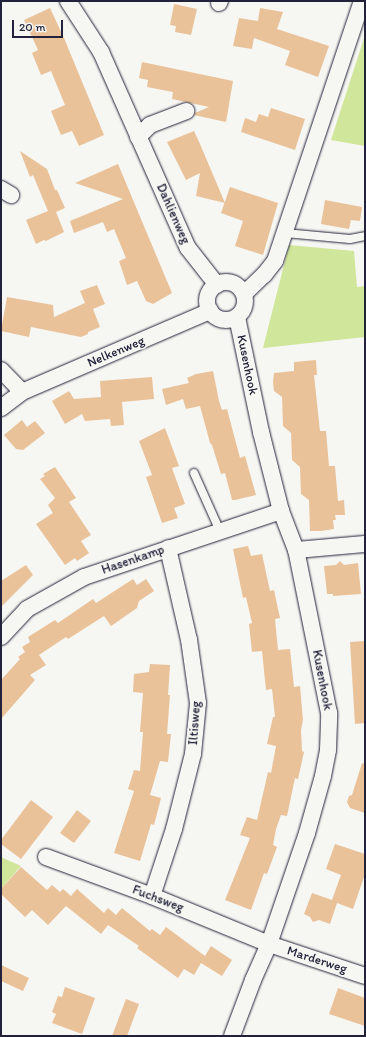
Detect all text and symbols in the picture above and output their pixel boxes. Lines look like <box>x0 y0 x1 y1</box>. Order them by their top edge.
scale bar <box>14 12 65 38</box>
text: 20 m <box>19 20 46 34</box>
street label: Dahlienweg <box>153 181 193 247</box>
street label: Nelkenweg <box>85 333 147 371</box>
street label: Kusenhook <box>233 333 261 397</box>
street label: Hasenkamp <box>100 542 166 578</box>
street label: Kusenhook <box>309 649 335 711</box>
street label: Iltisweg <box>186 700 204 746</box>
street label: Fuchsweg <box>130 882 186 916</box>
street label: Marderweg <box>285 943 349 977</box>

